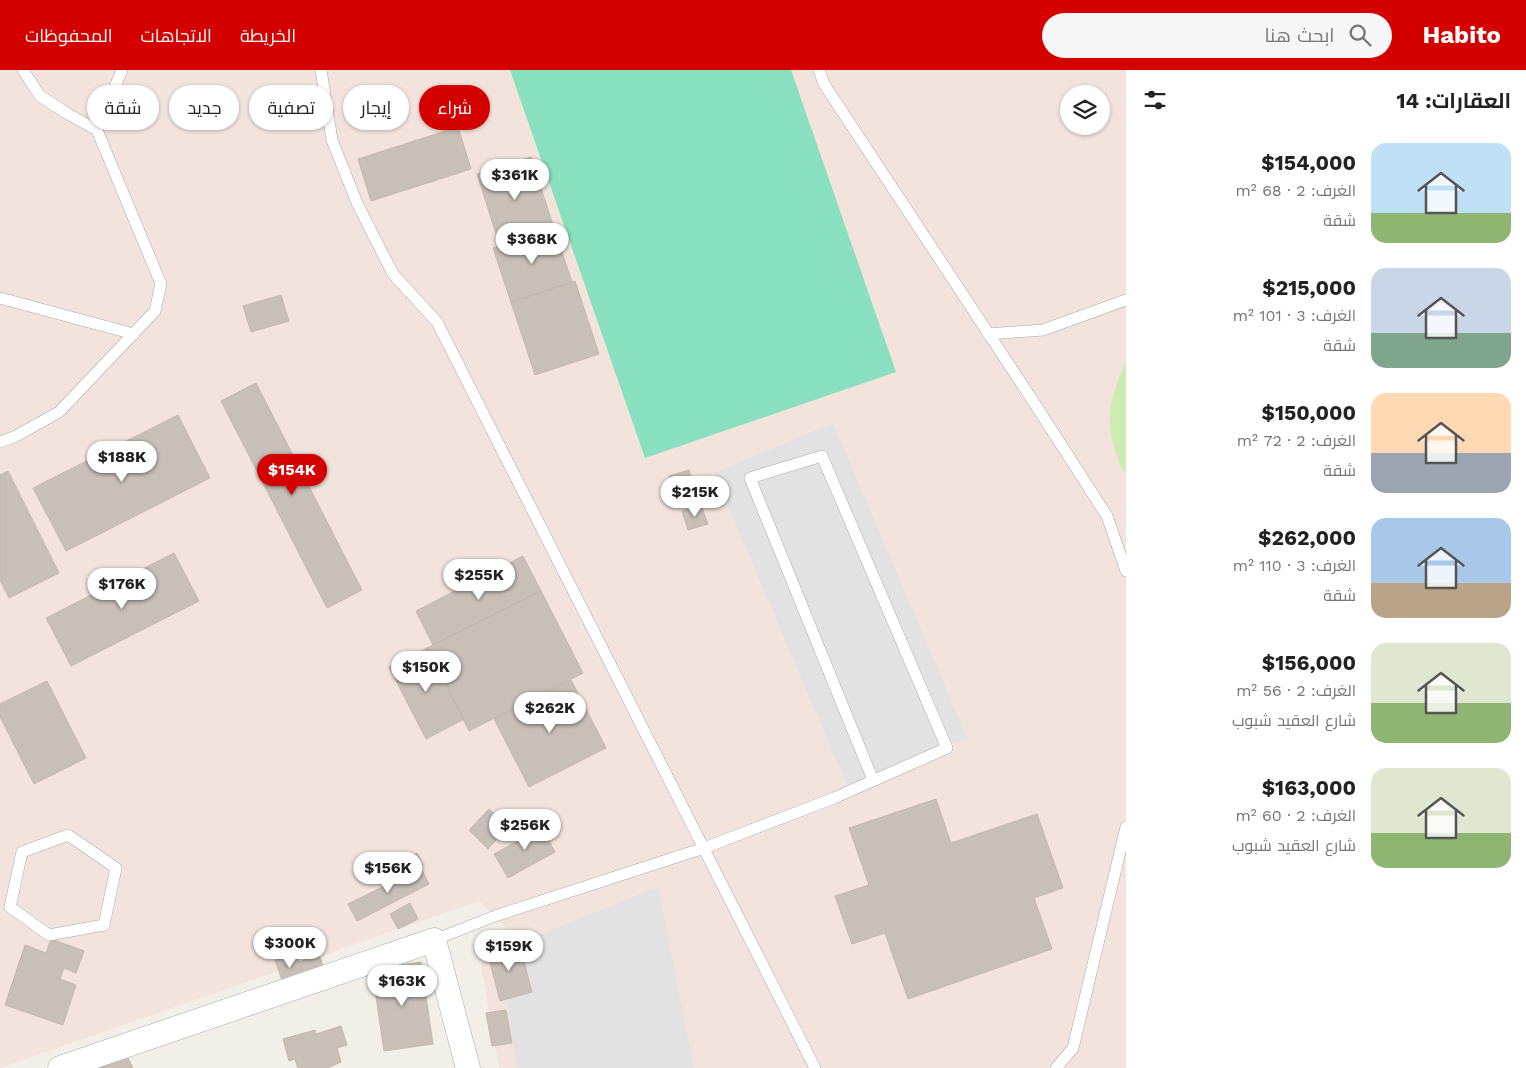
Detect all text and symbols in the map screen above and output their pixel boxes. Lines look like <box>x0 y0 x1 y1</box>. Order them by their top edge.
search box <box>1042 13 1392 58</box>
icon: search <box>1346 21 1374 49</box>
text: Habito <box>1422 21 1501 49</box>
text: ابحث هنا <box>1264 24 1334 47</box>
text: المحفوظات <box>25 25 113 46</box>
text: الاتجاهات <box>141 25 212 46</box>
text: الخريطة <box>240 25 296 46</box>
chip: شقة <box>87 85 159 130</box>
chip: جديد <box>169 85 239 130</box>
chip: تصفية <box>249 85 333 130</box>
chip: إيجار <box>343 85 409 130</box>
chip: شراء <box>419 85 490 130</box>
map controls <box>1060 85 1110 135</box>
button: layers <box>1060 85 1110 135</box>
icon: filters <box>1141 86 1169 114</box>
text: العقارات: 14 <box>1397 88 1511 113</box>
text: $154,000 <box>1261 150 1356 175</box>
pin: $361K <box>480 158 550 201</box>
icon: home <box>1411 163 1471 223</box>
text: $361K <box>491 165 539 184</box>
text: الغرف: 2 · 68 m² <box>1236 181 1356 200</box>
text: شقة <box>1323 211 1356 230</box>
pin: $368K <box>497 222 567 265</box>
text: $368K <box>507 229 557 248</box>
text: $215,000 <box>1262 275 1356 300</box>
icon: home <box>1411 288 1471 348</box>
text: الغرف: 3 · 101 m² <box>1233 306 1356 325</box>
text: شقة <box>1323 336 1356 355</box>
text: $150,000 <box>1261 400 1356 425</box>
icon: home <box>1411 413 1471 473</box>
text: الغرف: 2 · 72 m² <box>1237 431 1356 450</box>
pin: $188K <box>87 440 157 483</box>
text: $188K <box>98 447 146 466</box>
pin: $154K <box>257 454 327 496</box>
text: $154K <box>268 460 316 479</box>
text: شقة <box>1323 461 1356 480</box>
pin: $215K <box>660 476 730 518</box>
text: $215K <box>671 482 719 501</box>
text: $262,000 <box>1258 525 1356 550</box>
icon: home <box>1411 538 1471 598</box>
text: الغرف: 3 · 110 m² <box>1233 556 1356 575</box>
pin: $255K <box>444 558 514 601</box>
text: $255K <box>454 565 504 584</box>
pin: $176K <box>87 568 157 610</box>
text: $176K <box>98 574 146 593</box>
text: شقة <box>1323 586 1356 605</box>
pin: $150K <box>391 650 461 693</box>
text: $156,000 <box>1262 650 1356 675</box>
text: $150K <box>402 657 450 676</box>
icon: home <box>1411 663 1471 723</box>
text: الغرف: 2 · 56 m² <box>1236 681 1356 700</box>
pin: $262K <box>515 692 585 734</box>
text: $262K <box>525 698 575 717</box>
text: شارع العقيد شبوب <box>1232 711 1356 730</box>
text: $163,000 <box>1262 775 1356 800</box>
icon: home <box>1411 788 1471 848</box>
text: الغرف: 2 · 60 m² <box>1235 806 1356 825</box>
pin: $256K <box>490 808 560 851</box>
text: $256K <box>500 815 550 834</box>
text: شارع العقيد شبوب <box>1232 836 1356 855</box>
pin: $156K <box>353 852 423 894</box>
text: $156K <box>364 858 412 877</box>
pin: $300K <box>255 926 325 969</box>
pin: $159K <box>474 930 544 972</box>
text: $300K <box>264 933 316 952</box>
text: $159K <box>485 936 533 955</box>
pin: $163K <box>367 964 437 1007</box>
text: $163K <box>378 971 426 990</box>

